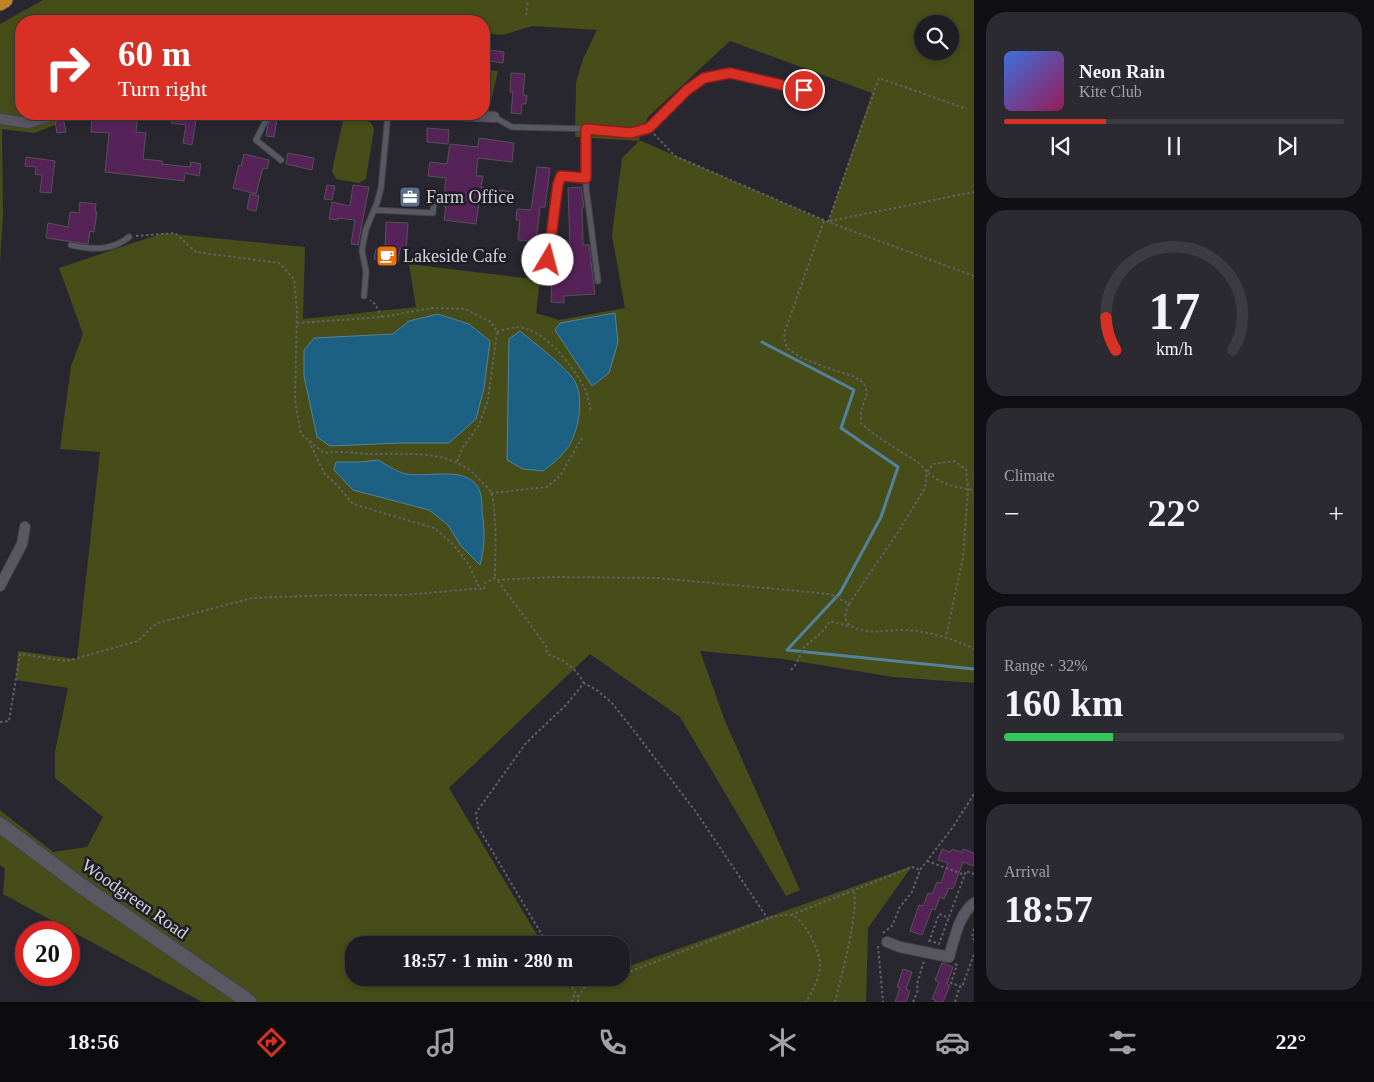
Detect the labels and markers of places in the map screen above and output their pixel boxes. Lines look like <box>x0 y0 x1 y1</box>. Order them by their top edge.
pin <box>783 69 825 111</box>
office icon: Farm Office <box>398 185 422 209</box>
place label: Farm Office <box>426 187 514 207</box>
cafe icon: Lakeside Cafe <box>375 244 399 268</box>
place label: Lakeside Cafe <box>403 246 506 266</box>

